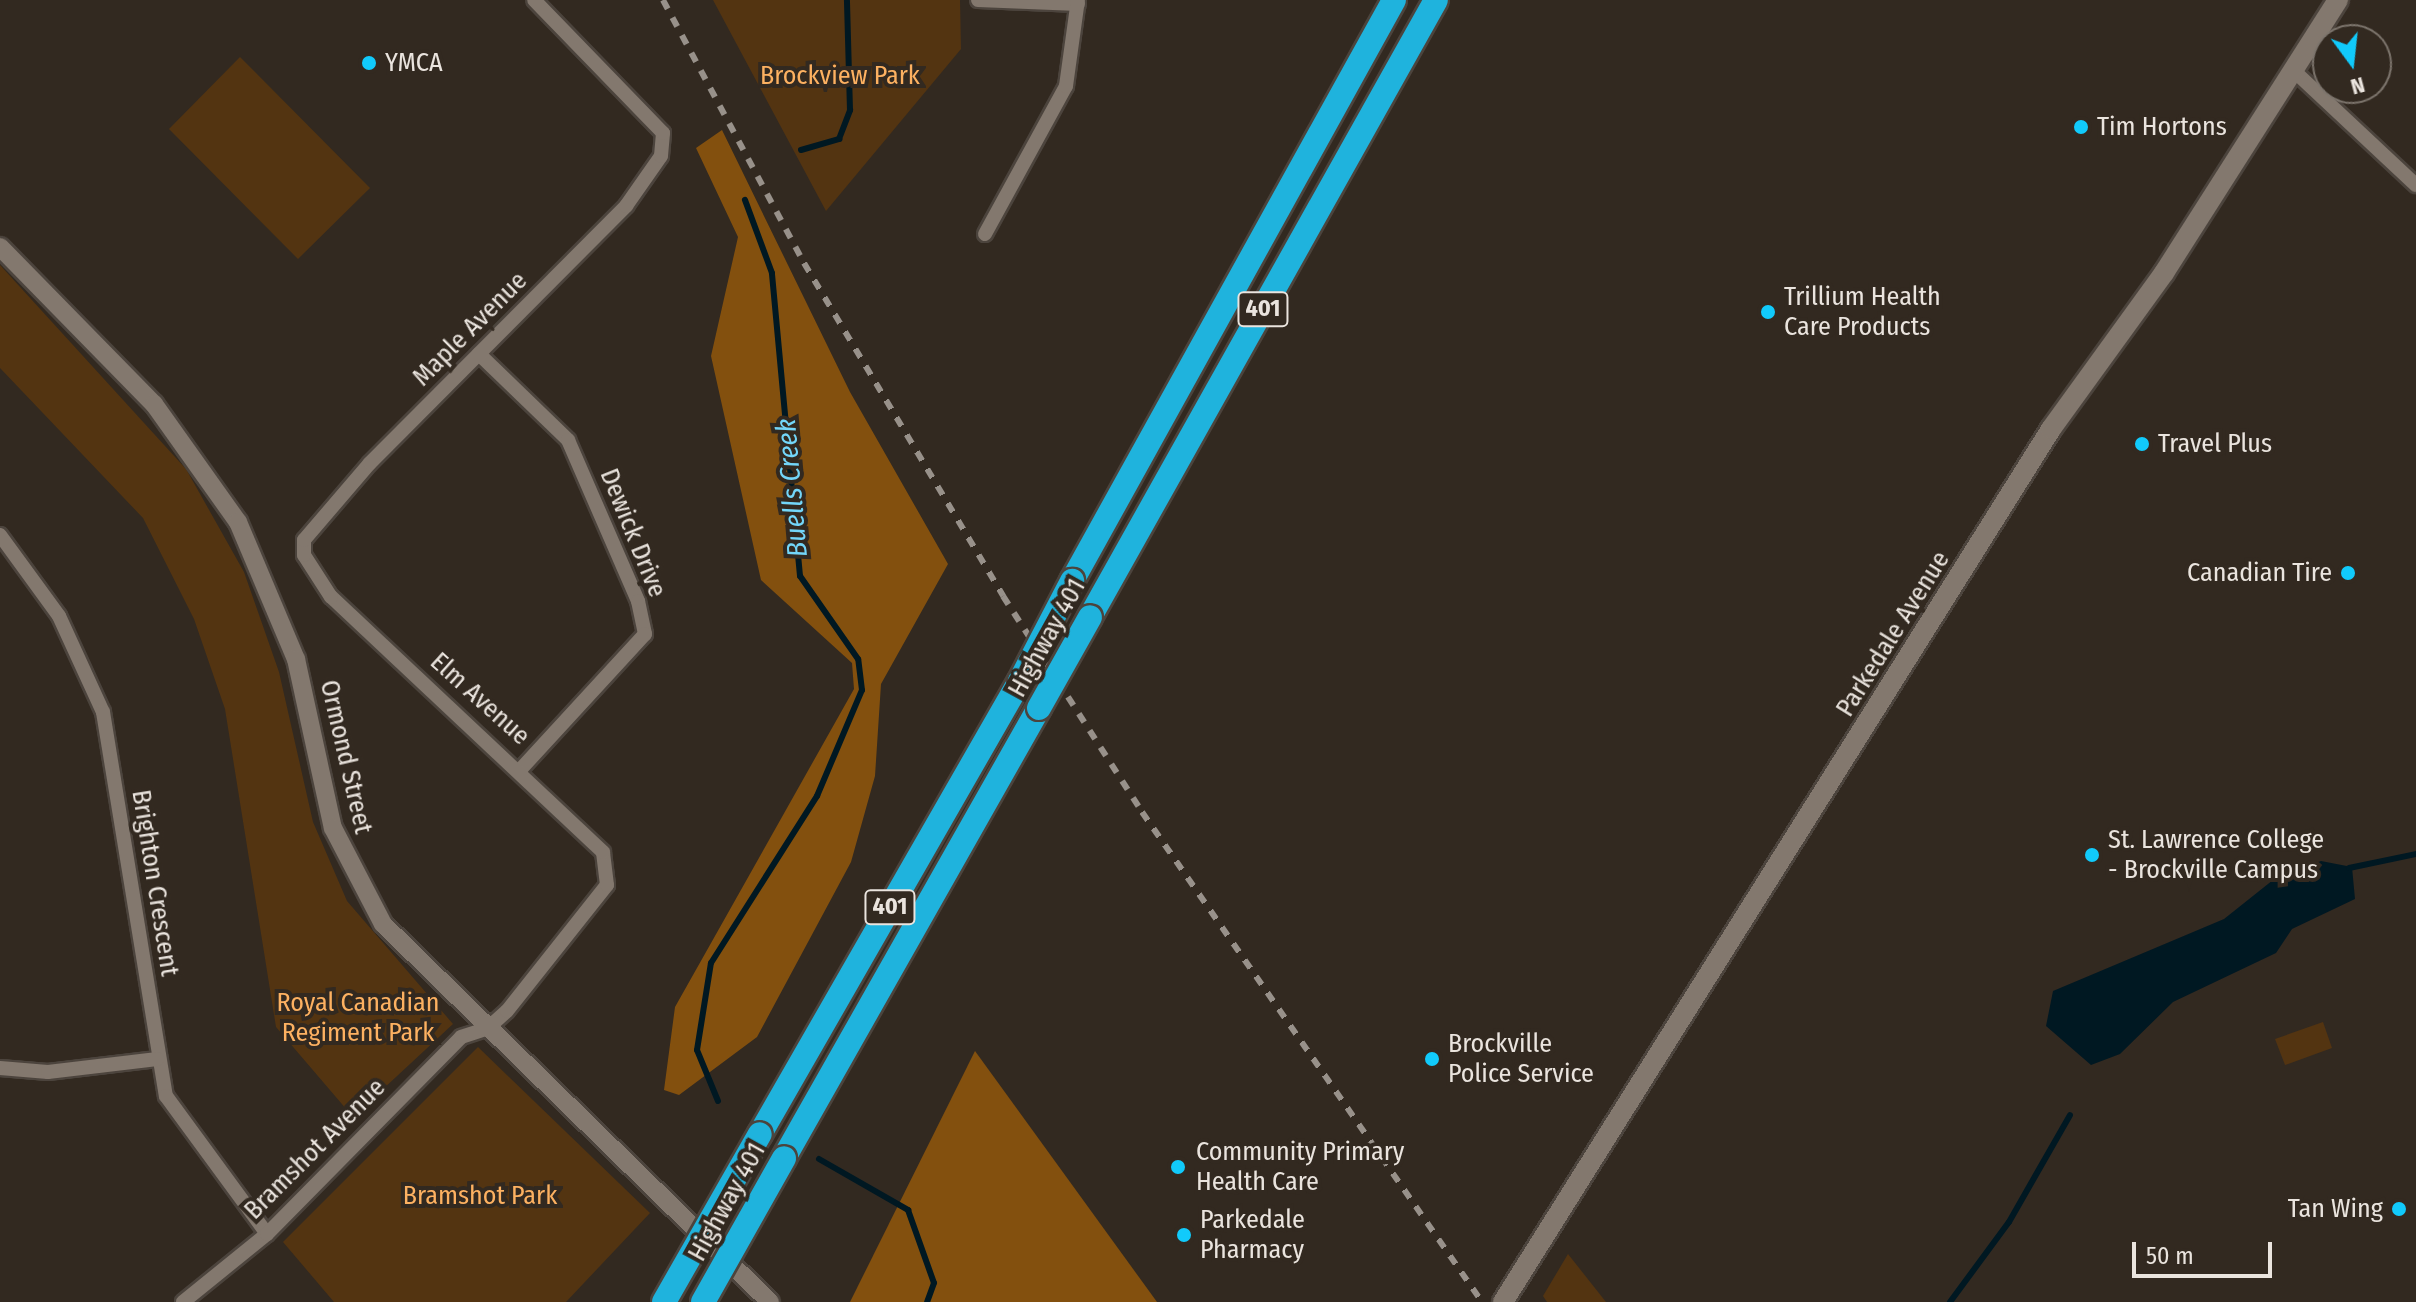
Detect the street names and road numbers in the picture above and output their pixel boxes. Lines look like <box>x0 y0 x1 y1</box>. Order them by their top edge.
street label: Maple Avenue <box>406 265 534 393</box>
road number: 401 <box>1237 289 1289 329</box>
street label: Dewick Drive <box>593 464 673 602</box>
street label: Parkedale Avenue <box>1830 546 1956 722</box>
street label: Highway 401 <box>1002 573 1092 703</box>
street label: Elm Avenue <box>424 646 536 752</box>
street label: Ormond Street <box>313 677 379 837</box>
street label: Brighton Crescent <box>125 788 185 978</box>
road number: 401 <box>864 887 916 927</box>
street label: Bramshot Avenue <box>238 1072 392 1226</box>
street label: Highway 401 <box>682 1137 772 1267</box>

